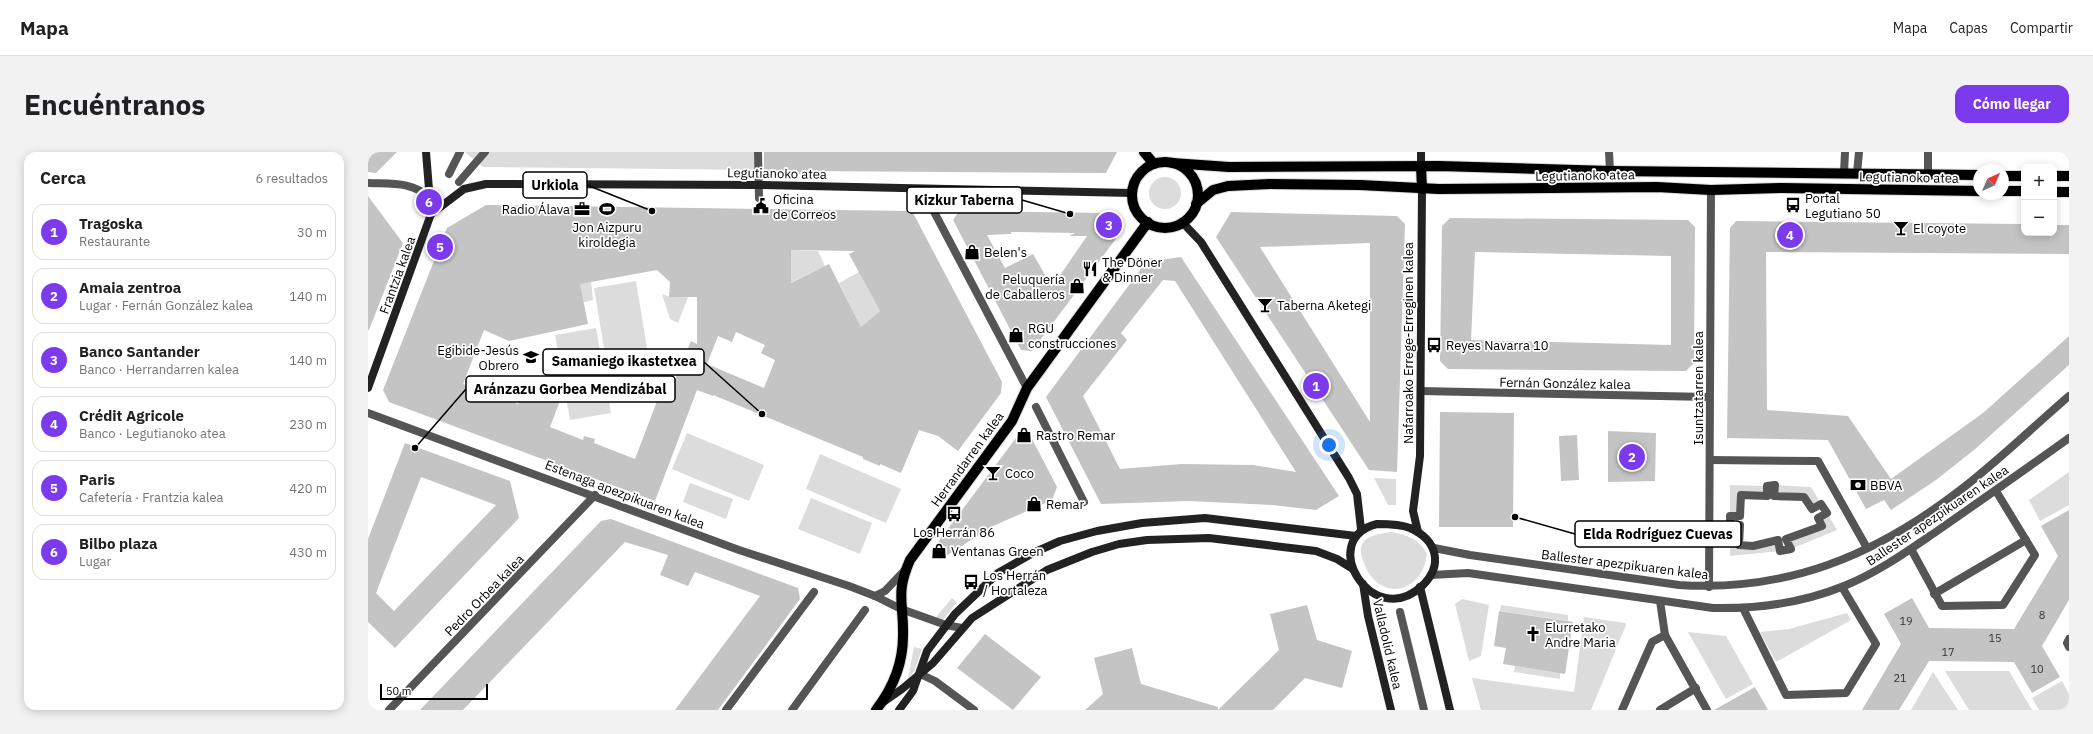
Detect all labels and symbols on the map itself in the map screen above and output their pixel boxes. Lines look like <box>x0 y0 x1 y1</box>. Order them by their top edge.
street label: Legutianoko atea <box>727 164 827 183</box>
north arrow <box>1973 164 2009 200</box>
street label: Legutianoko atea <box>1535 166 1635 185</box>
street label: Legutianoko atea <box>1859 168 1959 187</box>
callout: Urkiola <box>523 172 587 198</box>
text: Urkiola <box>531 176 579 194</box>
pin: 6 <box>416 187 442 217</box>
callout: Kizkur Taberna <box>907 187 1022 213</box>
place label: Portal Legutiano 50 <box>1805 190 1881 222</box>
place label: Oficina de Correos <box>773 191 836 223</box>
text: Kizkur Taberna <box>914 191 1014 209</box>
bus stop icon: Portal Legutiano 50 <box>1784 196 1802 214</box>
public building icon: Oficina de Correos <box>752 197 770 215</box>
office icon: Radio Álava <box>573 200 591 218</box>
sports icon: Jon Aizpuru kiroldegia <box>598 200 616 218</box>
place label: Radio Álava <box>502 201 570 218</box>
pin: 3 <box>1096 210 1122 240</box>
place label: Jon Aizpuru kiroldegia <box>572 219 642 251</box>
bar icon: El coyote <box>1892 219 1910 237</box>
pin: 4 <box>1777 220 1803 250</box>
place label: El coyote <box>1913 220 1966 237</box>
pin: 5 <box>427 232 453 262</box>
street label: Frantzia kalea <box>376 234 419 316</box>
street label: Nafarroako Errege-Erreginen kalea <box>1400 242 1417 444</box>
shop icon: Belen's <box>963 243 981 261</box>
place label: Belen's <box>984 244 1027 261</box>
place label: The Döner & Dinner <box>1102 254 1163 286</box>
restaurant icon: The Döner & Dinner <box>1081 260 1099 278</box>
place label: Peluquería de Caballeros <box>985 271 1065 303</box>
shop icon: Peluquería de Caballeros <box>1068 277 1086 295</box>
bar icon: Taberna Aketegi <box>1256 296 1274 314</box>
place label: Taberna Aketegi <box>1277 297 1371 314</box>
place label: RGU construcciones <box>1028 320 1116 352</box>
shop icon: RGU construcciones <box>1007 326 1025 344</box>
street label: Isuntzatarren kalea <box>1690 331 1707 445</box>
bus stop icon: Reyes Navarra 10 <box>1425 336 1443 354</box>
place label: Reyes Navarra 10 <box>1446 337 1549 354</box>
place label: Egibide-Jesús Obrero <box>437 342 519 374</box>
school or university icon: Egibide-Jesús Obrero <box>522 348 540 366</box>
callout: Samaniego ikastetxea <box>543 349 704 375</box>
text: Samaniego ikastetxea <box>551 352 697 370</box>
pin: 1 <box>1303 371 1329 401</box>
street label: Fernán González kalea <box>1499 374 1631 393</box>
callout: Aránzazu Gorbea Mendizábal <box>466 376 675 402</box>
text: Aránzazu Gorbea Mendizábal <box>474 380 666 398</box>
street label: Herrandarren kalea <box>927 409 1008 510</box>
shop icon: Rastro Remar <box>1015 426 1033 444</box>
place label: Rastro Remar <box>1036 427 1116 444</box>
your location <box>1319 435 1339 455</box>
pin: 2 <box>1619 442 1645 472</box>
street label: Estenaga apezpikuaren kalea <box>543 456 707 533</box>
street label: Ballester apezpikuaren kalea <box>1863 461 2012 570</box>
bar icon: Coco <box>984 464 1002 482</box>
place label: Coco <box>1005 465 1034 482</box>
bank icon: BBVA <box>1849 476 1867 494</box>
place label: BBVA <box>1870 477 1903 494</box>
shop icon: Remar <box>1025 495 1043 513</box>
place label: Remar <box>1046 496 1085 513</box>
bus stop icon: Los Herrán 86 <box>945 505 963 523</box>
callout: Elda Rodríguez Cuevas <box>1575 521 1741 547</box>
place label: Los Herrán 86 <box>913 524 995 541</box>
text: Elda Rodríguez Cuevas <box>1583 525 1733 543</box>
shop icon: Ventanas Green <box>930 542 948 560</box>
place label: Ventanas Green <box>951 543 1044 560</box>
street label: Ballester apezpikuaren kalea <box>1540 546 1710 583</box>
street label: Pedro Orbea kalea <box>441 551 528 640</box>
place label: Los Herrán / Hortaleza <box>983 567 1047 599</box>
bus stop icon: Los Herrán / Hortaleza <box>962 573 980 591</box>
street label: Valladolid kalea <box>1369 597 1406 691</box>
house number: 8 <box>2039 608 2045 622</box>
house number: 19 <box>1899 614 1913 628</box>
place label: Elurretako Andre Maria <box>1545 619 1616 651</box>
church icon: Elurretako Andre Maria <box>1524 625 1542 643</box>
house number: 15 <box>1988 631 2002 645</box>
house number: 17 <box>1941 645 1955 659</box>
house number: 10 <box>2030 662 2044 676</box>
house number: 21 <box>1893 671 1907 685</box>
scale bar <box>380 682 488 701</box>

